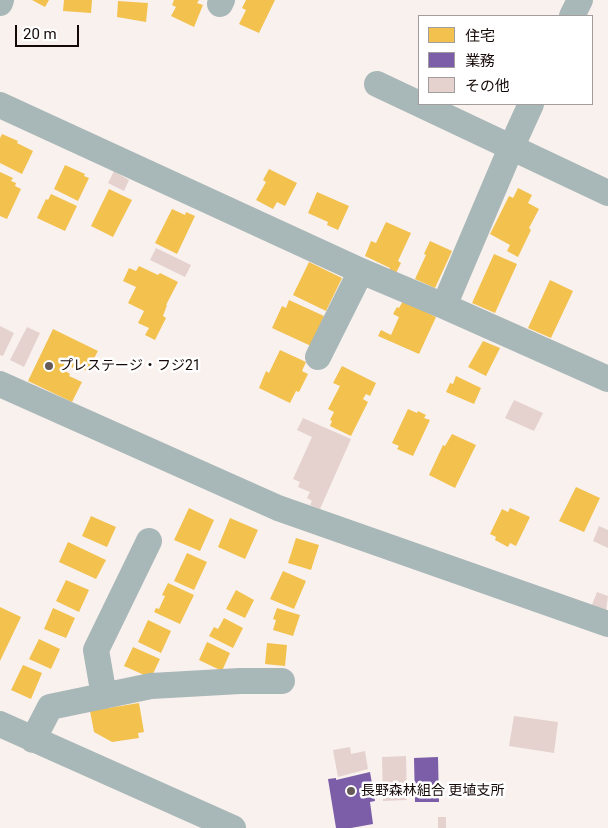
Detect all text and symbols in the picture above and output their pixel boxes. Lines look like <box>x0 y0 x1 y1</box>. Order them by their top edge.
scale bar <box>18 15 81 47</box>
legend <box>418 15 593 105</box>
text: 20 m <box>23 25 57 43</box>
text: 住宅 <box>465 27 495 45</box>
text: 業務 <box>465 52 495 70</box>
text: その他 <box>465 77 510 95</box>
place label: プレステージ・フジ21 <box>59 358 201 374</box>
marker: プレステージ・フジ21 <box>43 360 55 372</box>
place label: 長野森林組合 更埴支所 <box>361 783 504 799</box>
marker: 長野森林組合 更埴支所 <box>345 785 357 797</box>

